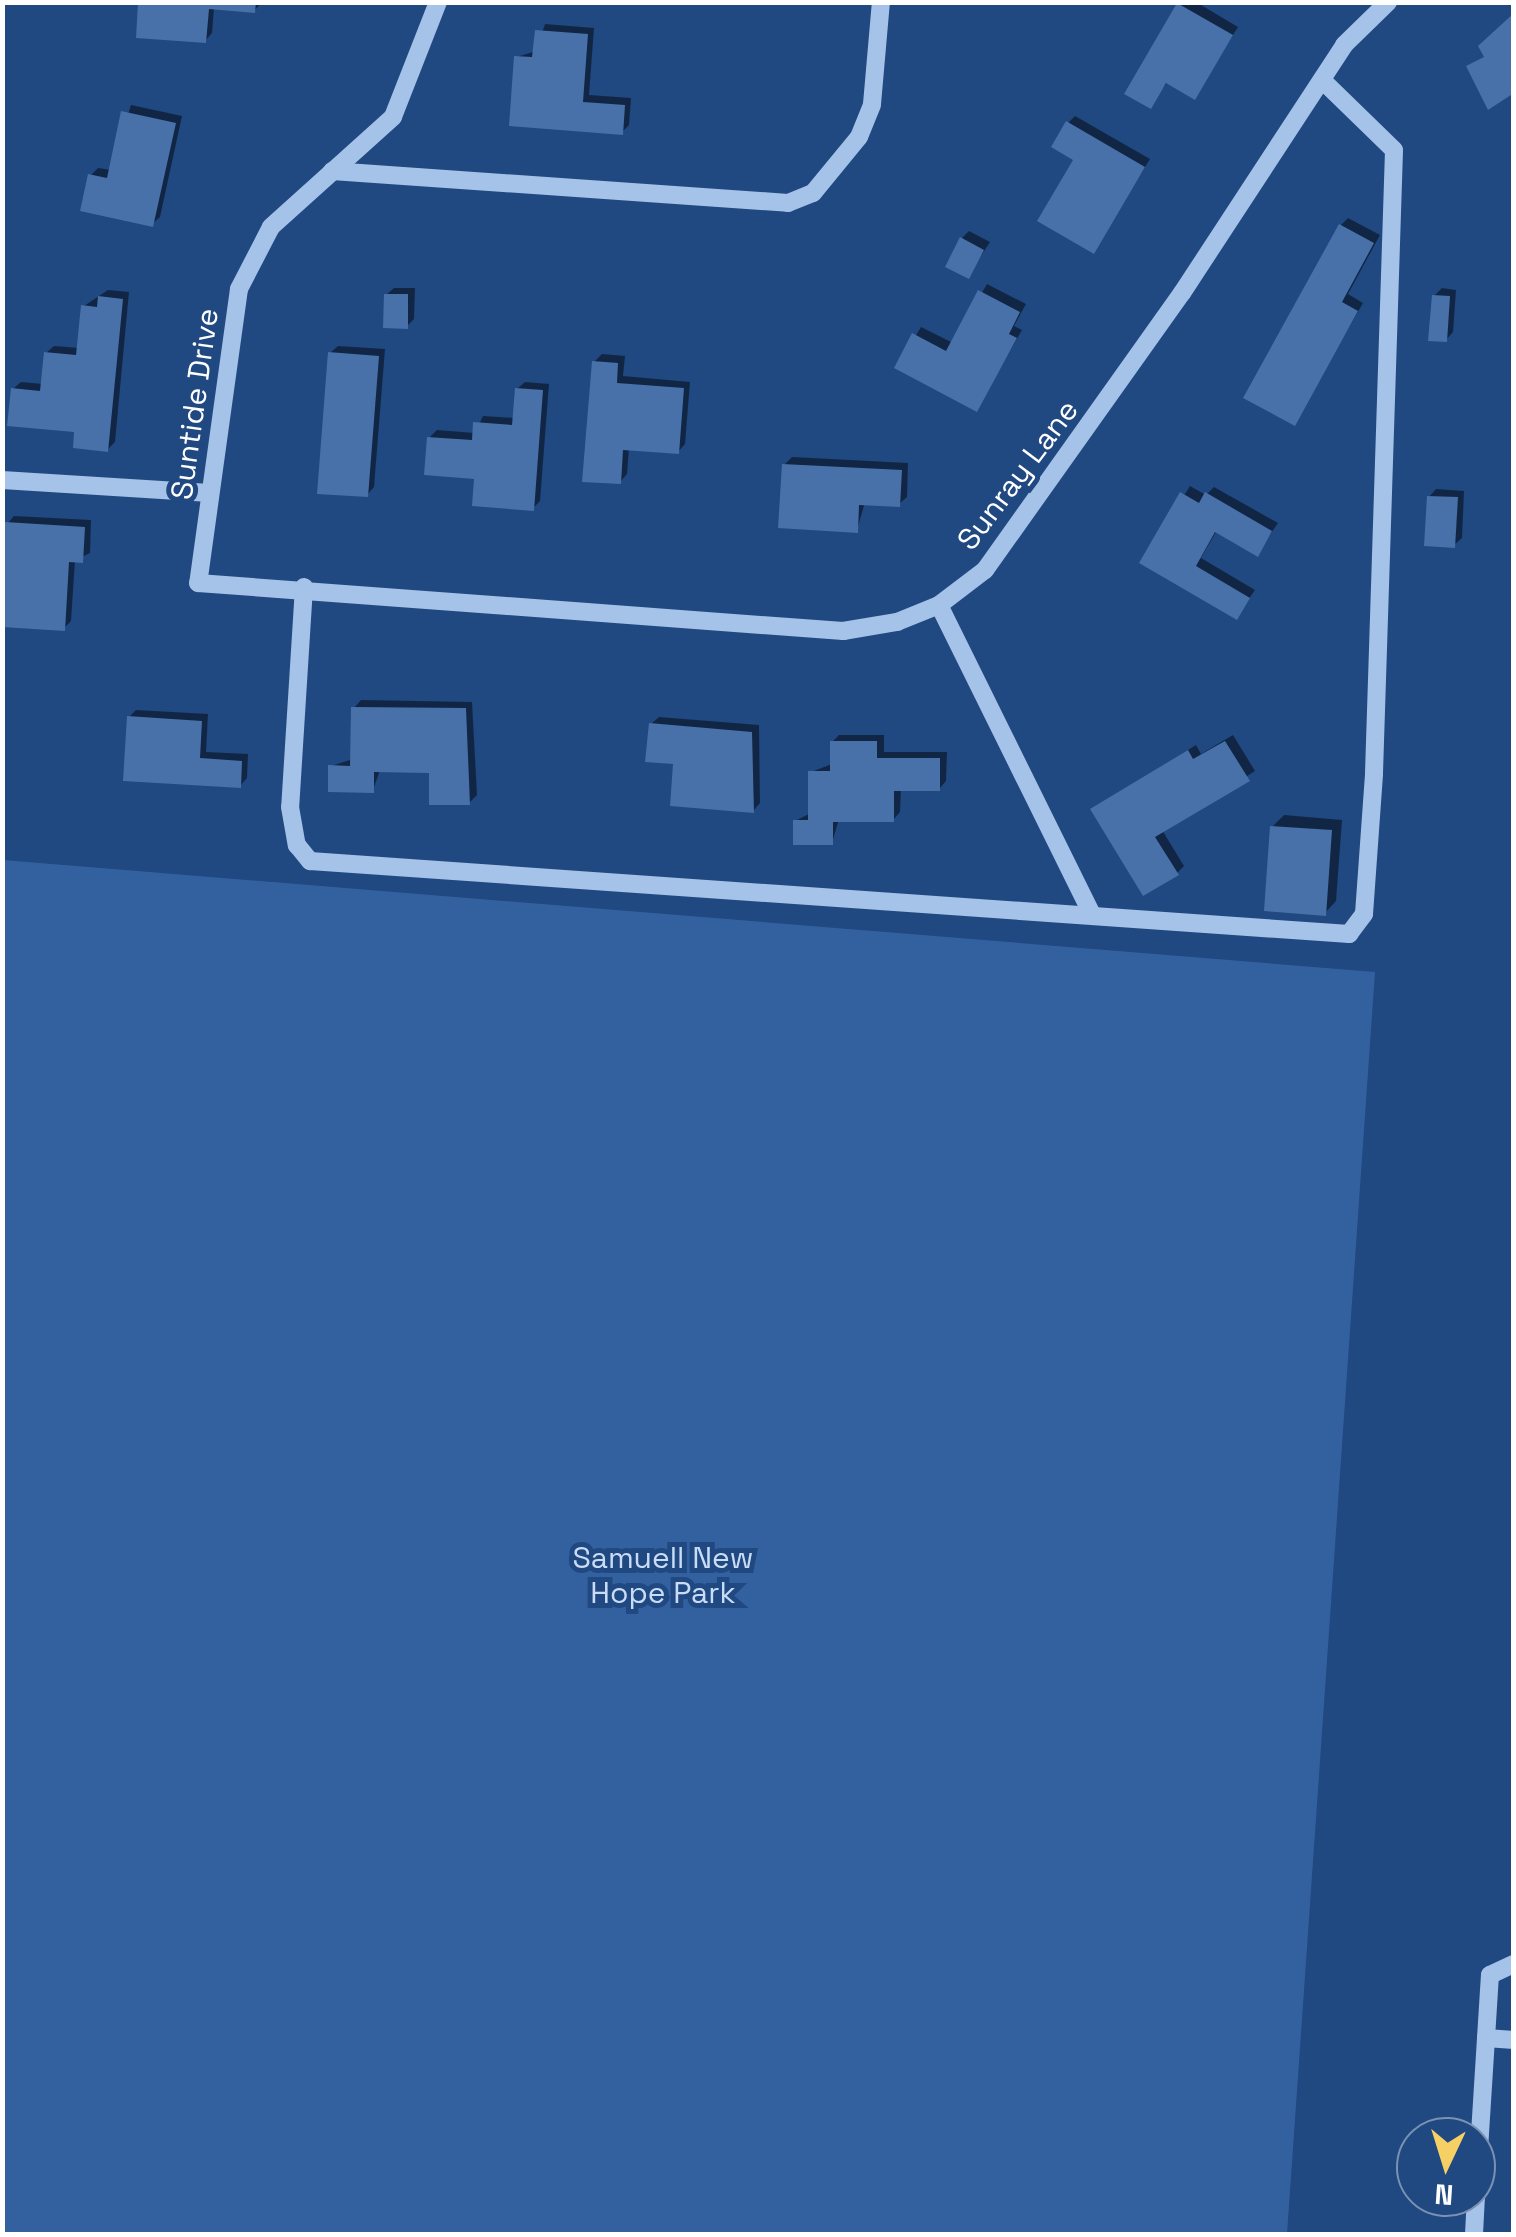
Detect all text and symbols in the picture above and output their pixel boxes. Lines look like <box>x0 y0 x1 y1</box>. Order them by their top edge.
street label: Suntide Drive <box>164 306 226 502</box>
street label: Sunray Lane <box>950 393 1086 557</box>
park label: Samuell New Hope Park <box>572 1540 754 1610</box>
north arrow <box>1396 2117 1496 2217</box>
text: N <box>1433 2176 1455 2214</box>

